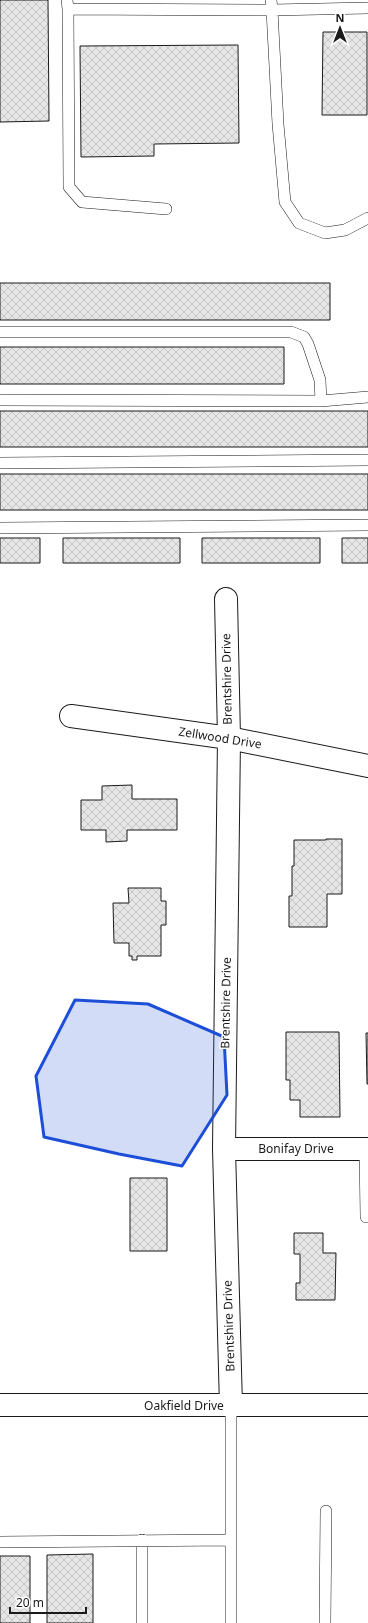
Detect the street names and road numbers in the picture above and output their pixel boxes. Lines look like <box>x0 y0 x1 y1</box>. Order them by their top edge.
street label: Brentshire Drive <box>217 633 236 725</box>
street label: Zellwood Drive <box>177 723 263 753</box>
street label: Brentshire Drive <box>216 957 235 1049</box>
street label: Bonifay Drive <box>258 1140 334 1157</box>
street label: Brentshire Drive <box>218 1280 239 1372</box>
street label: Oakfield Drive <box>144 1397 224 1414</box>

